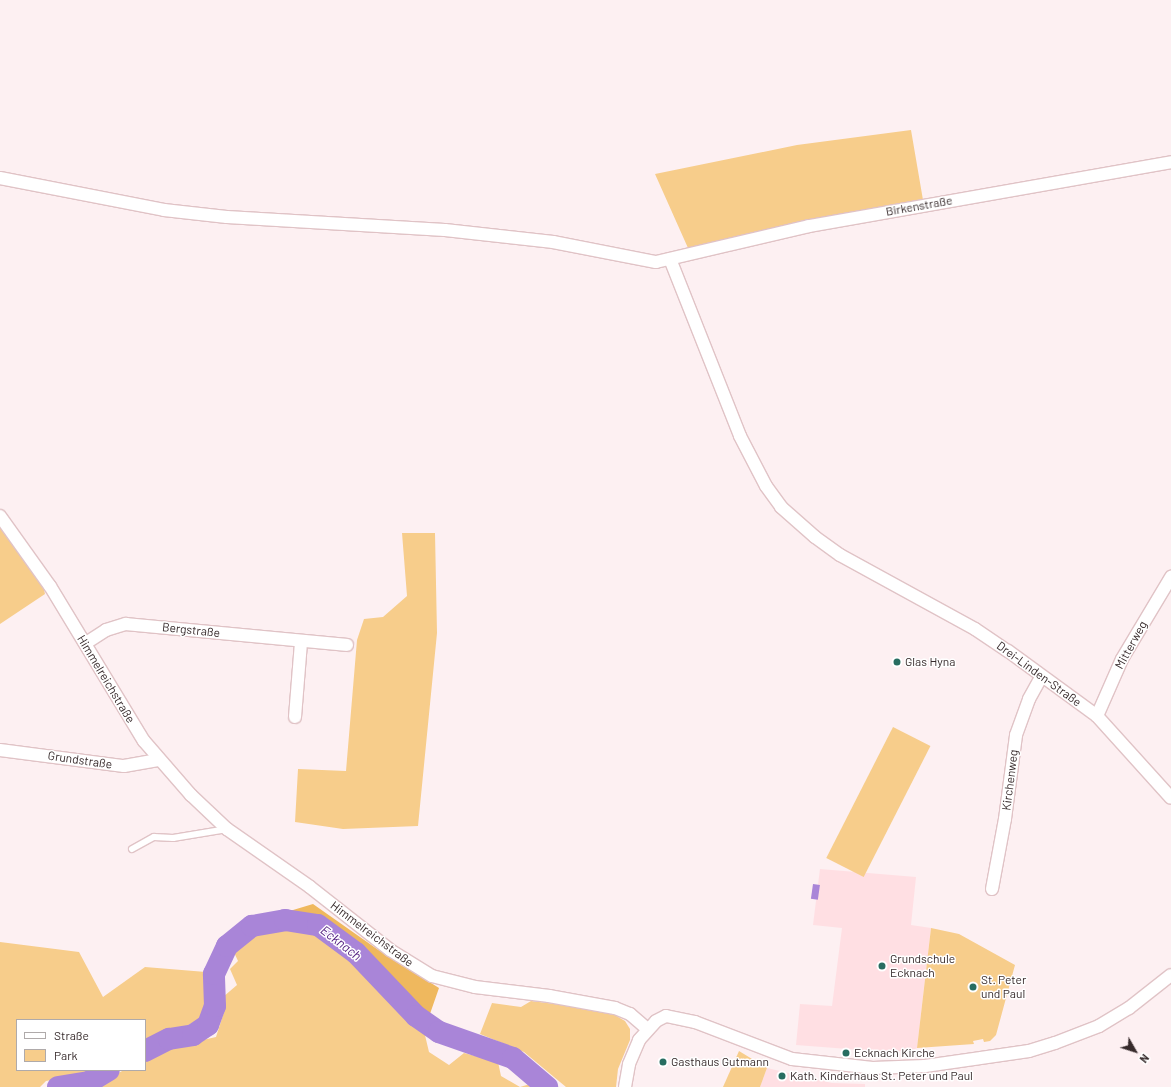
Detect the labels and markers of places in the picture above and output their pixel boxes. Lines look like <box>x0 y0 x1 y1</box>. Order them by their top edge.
place label: Glas Hyna <box>905 655 955 669</box>
marker: Glas Hyna <box>892 657 902 667</box>
place label: Grundschule Ecknach <box>890 952 955 980</box>
marker: Grundschule Ecknach <box>877 961 887 971</box>
place label: St. Peter und Paul <box>981 973 1026 1001</box>
marker: St. Peter und Paul <box>968 982 978 992</box>
place label: Ecknach Kirche <box>854 1046 935 1060</box>
marker: Ecknach Kirche <box>841 1048 851 1058</box>
place label: Gasthaus Gutmann <box>671 1055 769 1069</box>
marker: Gasthaus Gutmann <box>658 1057 668 1067</box>
place label: Kath. Kinderhaus St. Peter und Paul <box>790 1069 973 1083</box>
marker: Kath. Kinderhaus St. Peter und Paul <box>777 1071 787 1081</box>

